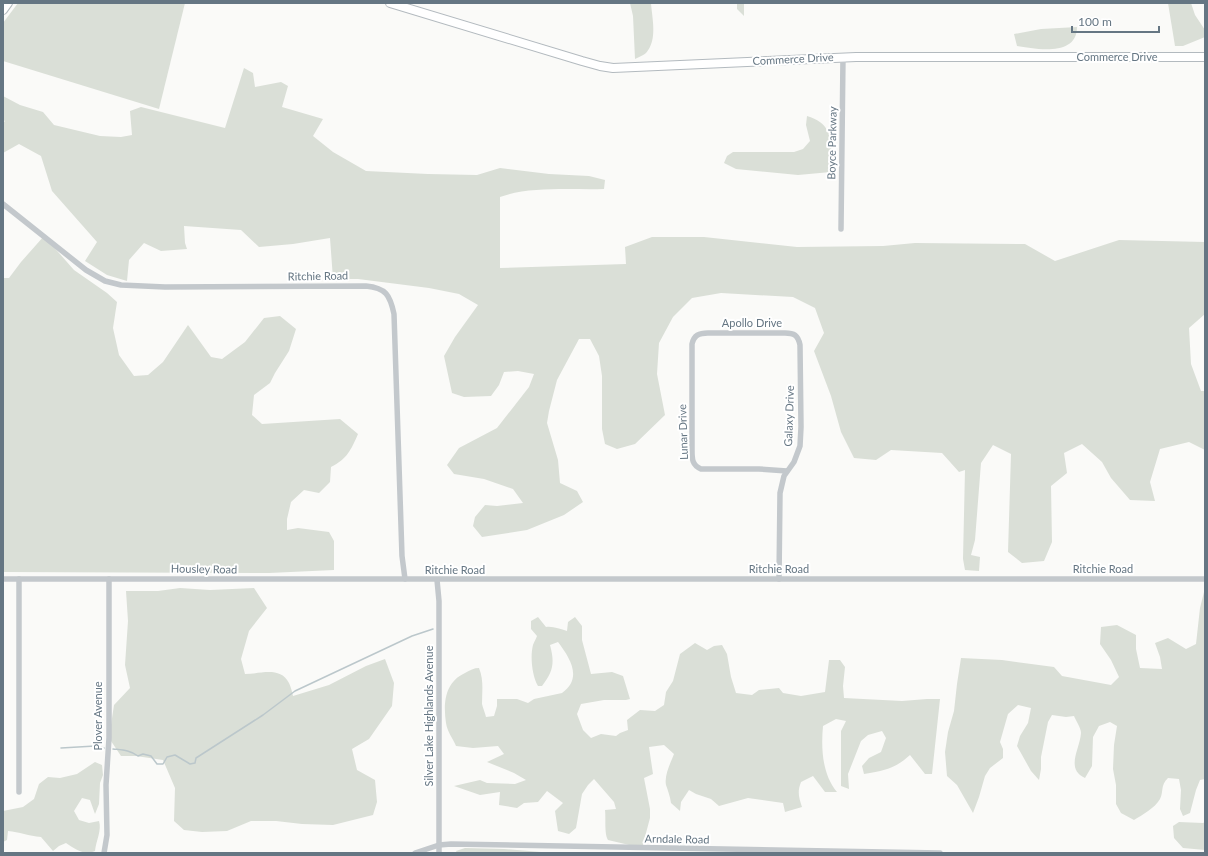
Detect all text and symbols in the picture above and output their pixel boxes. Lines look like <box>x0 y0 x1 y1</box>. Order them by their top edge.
scale bar <box>1072 8 1159 34</box>
text: 100 m <box>1078 14 1112 29</box>
street label: Commerce Drive <box>752 50 834 67</box>
street label: Commerce Drive <box>1076 50 1158 63</box>
street label: Boyce Parkway <box>824 106 839 180</box>
street label: Ritchie Road <box>288 268 348 283</box>
street label: Apollo Drive <box>722 316 782 329</box>
street label: Galaxy Drive <box>781 385 796 447</box>
street label: Lunar Drive <box>675 404 690 460</box>
street label: Housley Road <box>171 561 237 576</box>
street label: Ritchie Road <box>749 562 809 575</box>
street label: Ritchie Road <box>1073 562 1133 575</box>
street label: Ritchie Road <box>425 563 485 576</box>
street label: Silver Lake Highlands Avenue <box>422 645 435 786</box>
street label: Plover Avenue <box>91 681 104 751</box>
street label: Arndale Road <box>644 831 710 846</box>

